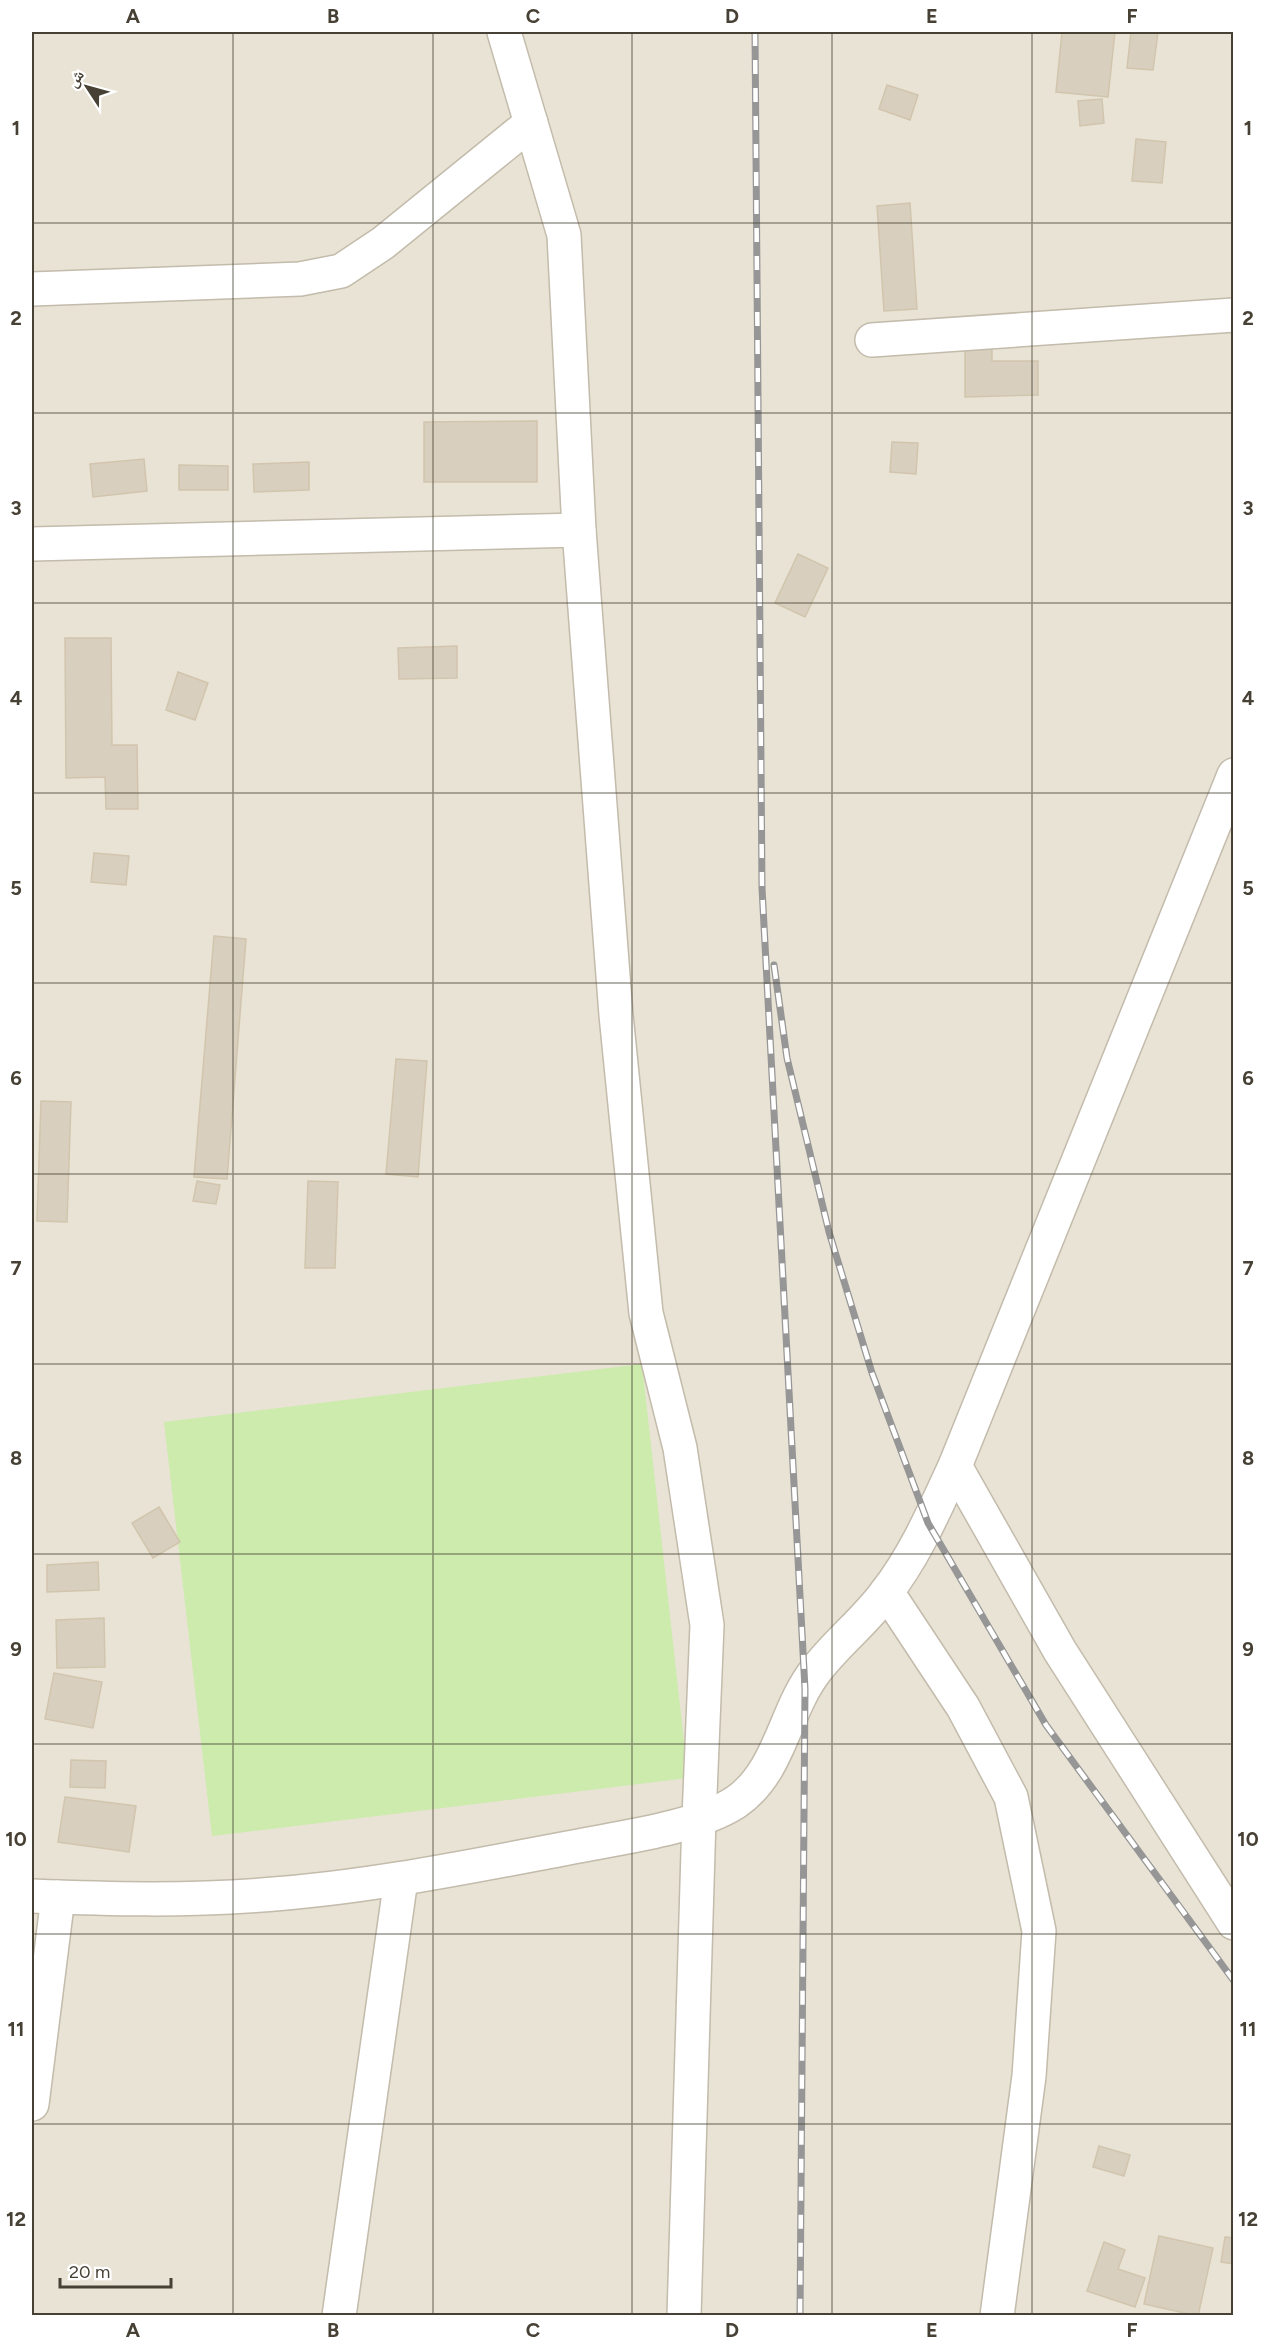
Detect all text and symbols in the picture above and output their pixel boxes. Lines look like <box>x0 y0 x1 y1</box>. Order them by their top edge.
text: A <box>126 4 141 28</box>
text: B <box>327 4 339 28</box>
text: C <box>526 4 540 28</box>
text: D <box>725 4 739 28</box>
text: E <box>926 4 938 28</box>
text: F <box>1126 4 1138 28</box>
north arrow <box>57 57 117 117</box>
text: ش <box>63 66 88 91</box>
text: 1 <box>12 116 20 140</box>
text: 1 <box>1244 116 1252 140</box>
text: 2 <box>10 306 22 330</box>
text: 2 <box>1242 306 1254 330</box>
text: 3 <box>10 496 22 520</box>
text: 3 <box>1242 496 1254 520</box>
text: 4 <box>10 686 23 710</box>
text: 4 <box>1242 686 1255 710</box>
text: 5 <box>10 876 22 900</box>
text: 5 <box>1242 876 1254 900</box>
text: 6 <box>10 1066 22 1090</box>
text: 6 <box>1242 1066 1254 1090</box>
text: 7 <box>10 1256 22 1280</box>
text: 7 <box>1242 1256 1254 1280</box>
text: 8 <box>10 1446 22 1470</box>
text: 8 <box>1242 1446 1254 1470</box>
text: 9 <box>10 1637 22 1661</box>
text: 9 <box>1242 1637 1254 1661</box>
text: 10 <box>5 1827 27 1851</box>
text: 10 <box>1237 1827 1259 1851</box>
text: 11 <box>8 2017 24 2041</box>
text: 11 <box>1240 2017 1256 2041</box>
text: 12 <box>6 2207 26 2231</box>
text: 12 <box>1238 2207 1258 2231</box>
scale bar <box>60 2251 171 2289</box>
text: 20 m <box>69 2261 110 2283</box>
text: A <box>126 2318 141 2342</box>
text: B <box>327 2318 339 2342</box>
text: C <box>526 2318 540 2342</box>
text: D <box>725 2318 739 2342</box>
text: E <box>926 2318 938 2342</box>
text: F <box>1126 2318 1138 2342</box>

